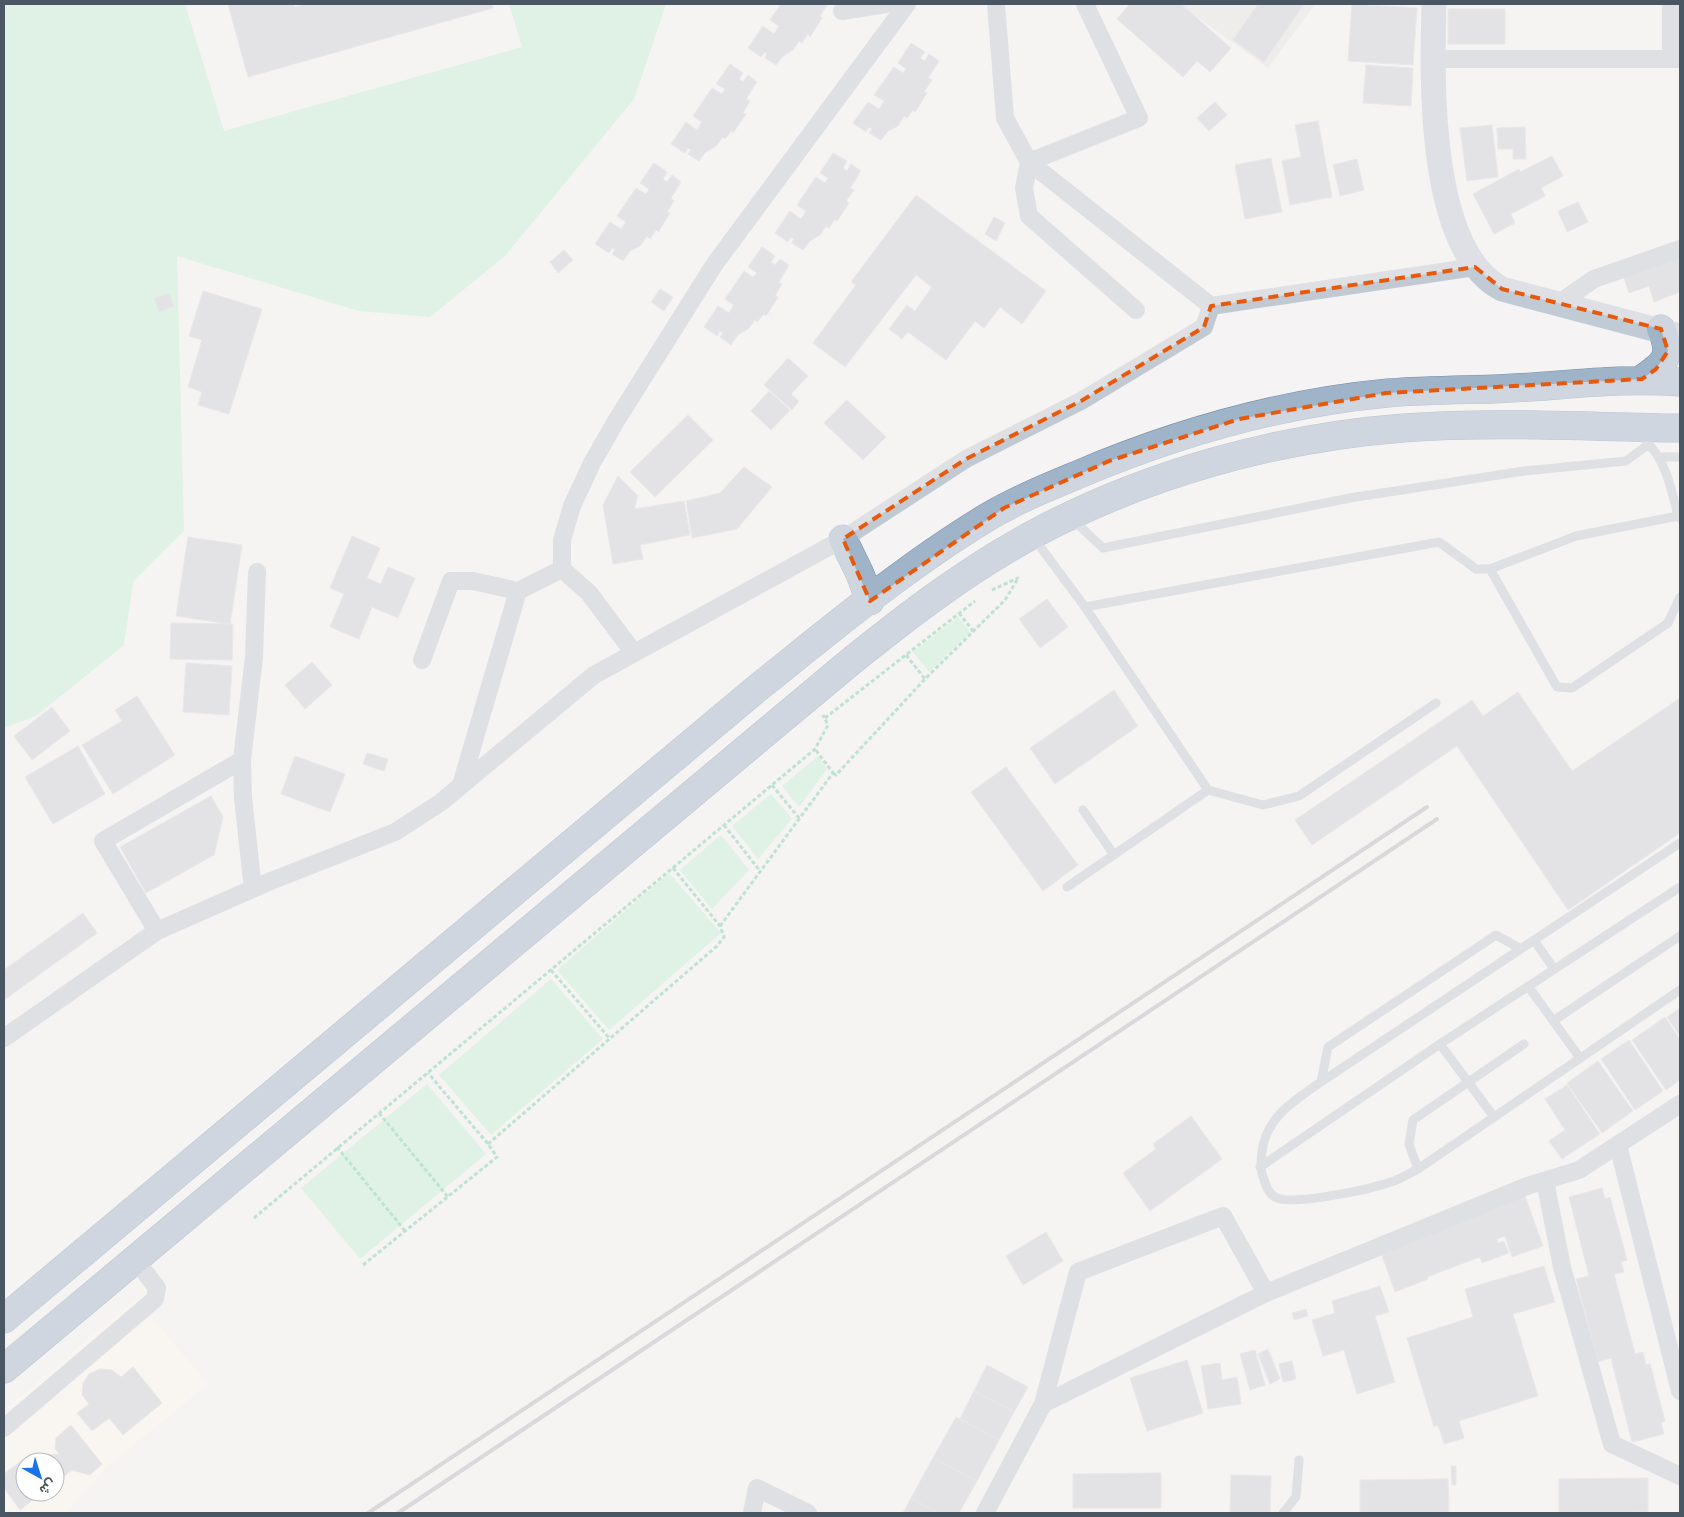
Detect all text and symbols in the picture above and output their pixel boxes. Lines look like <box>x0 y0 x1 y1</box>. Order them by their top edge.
north arrow <box>15 1452 65 1502</box>
text: ش <box>35 1474 61 1500</box>

